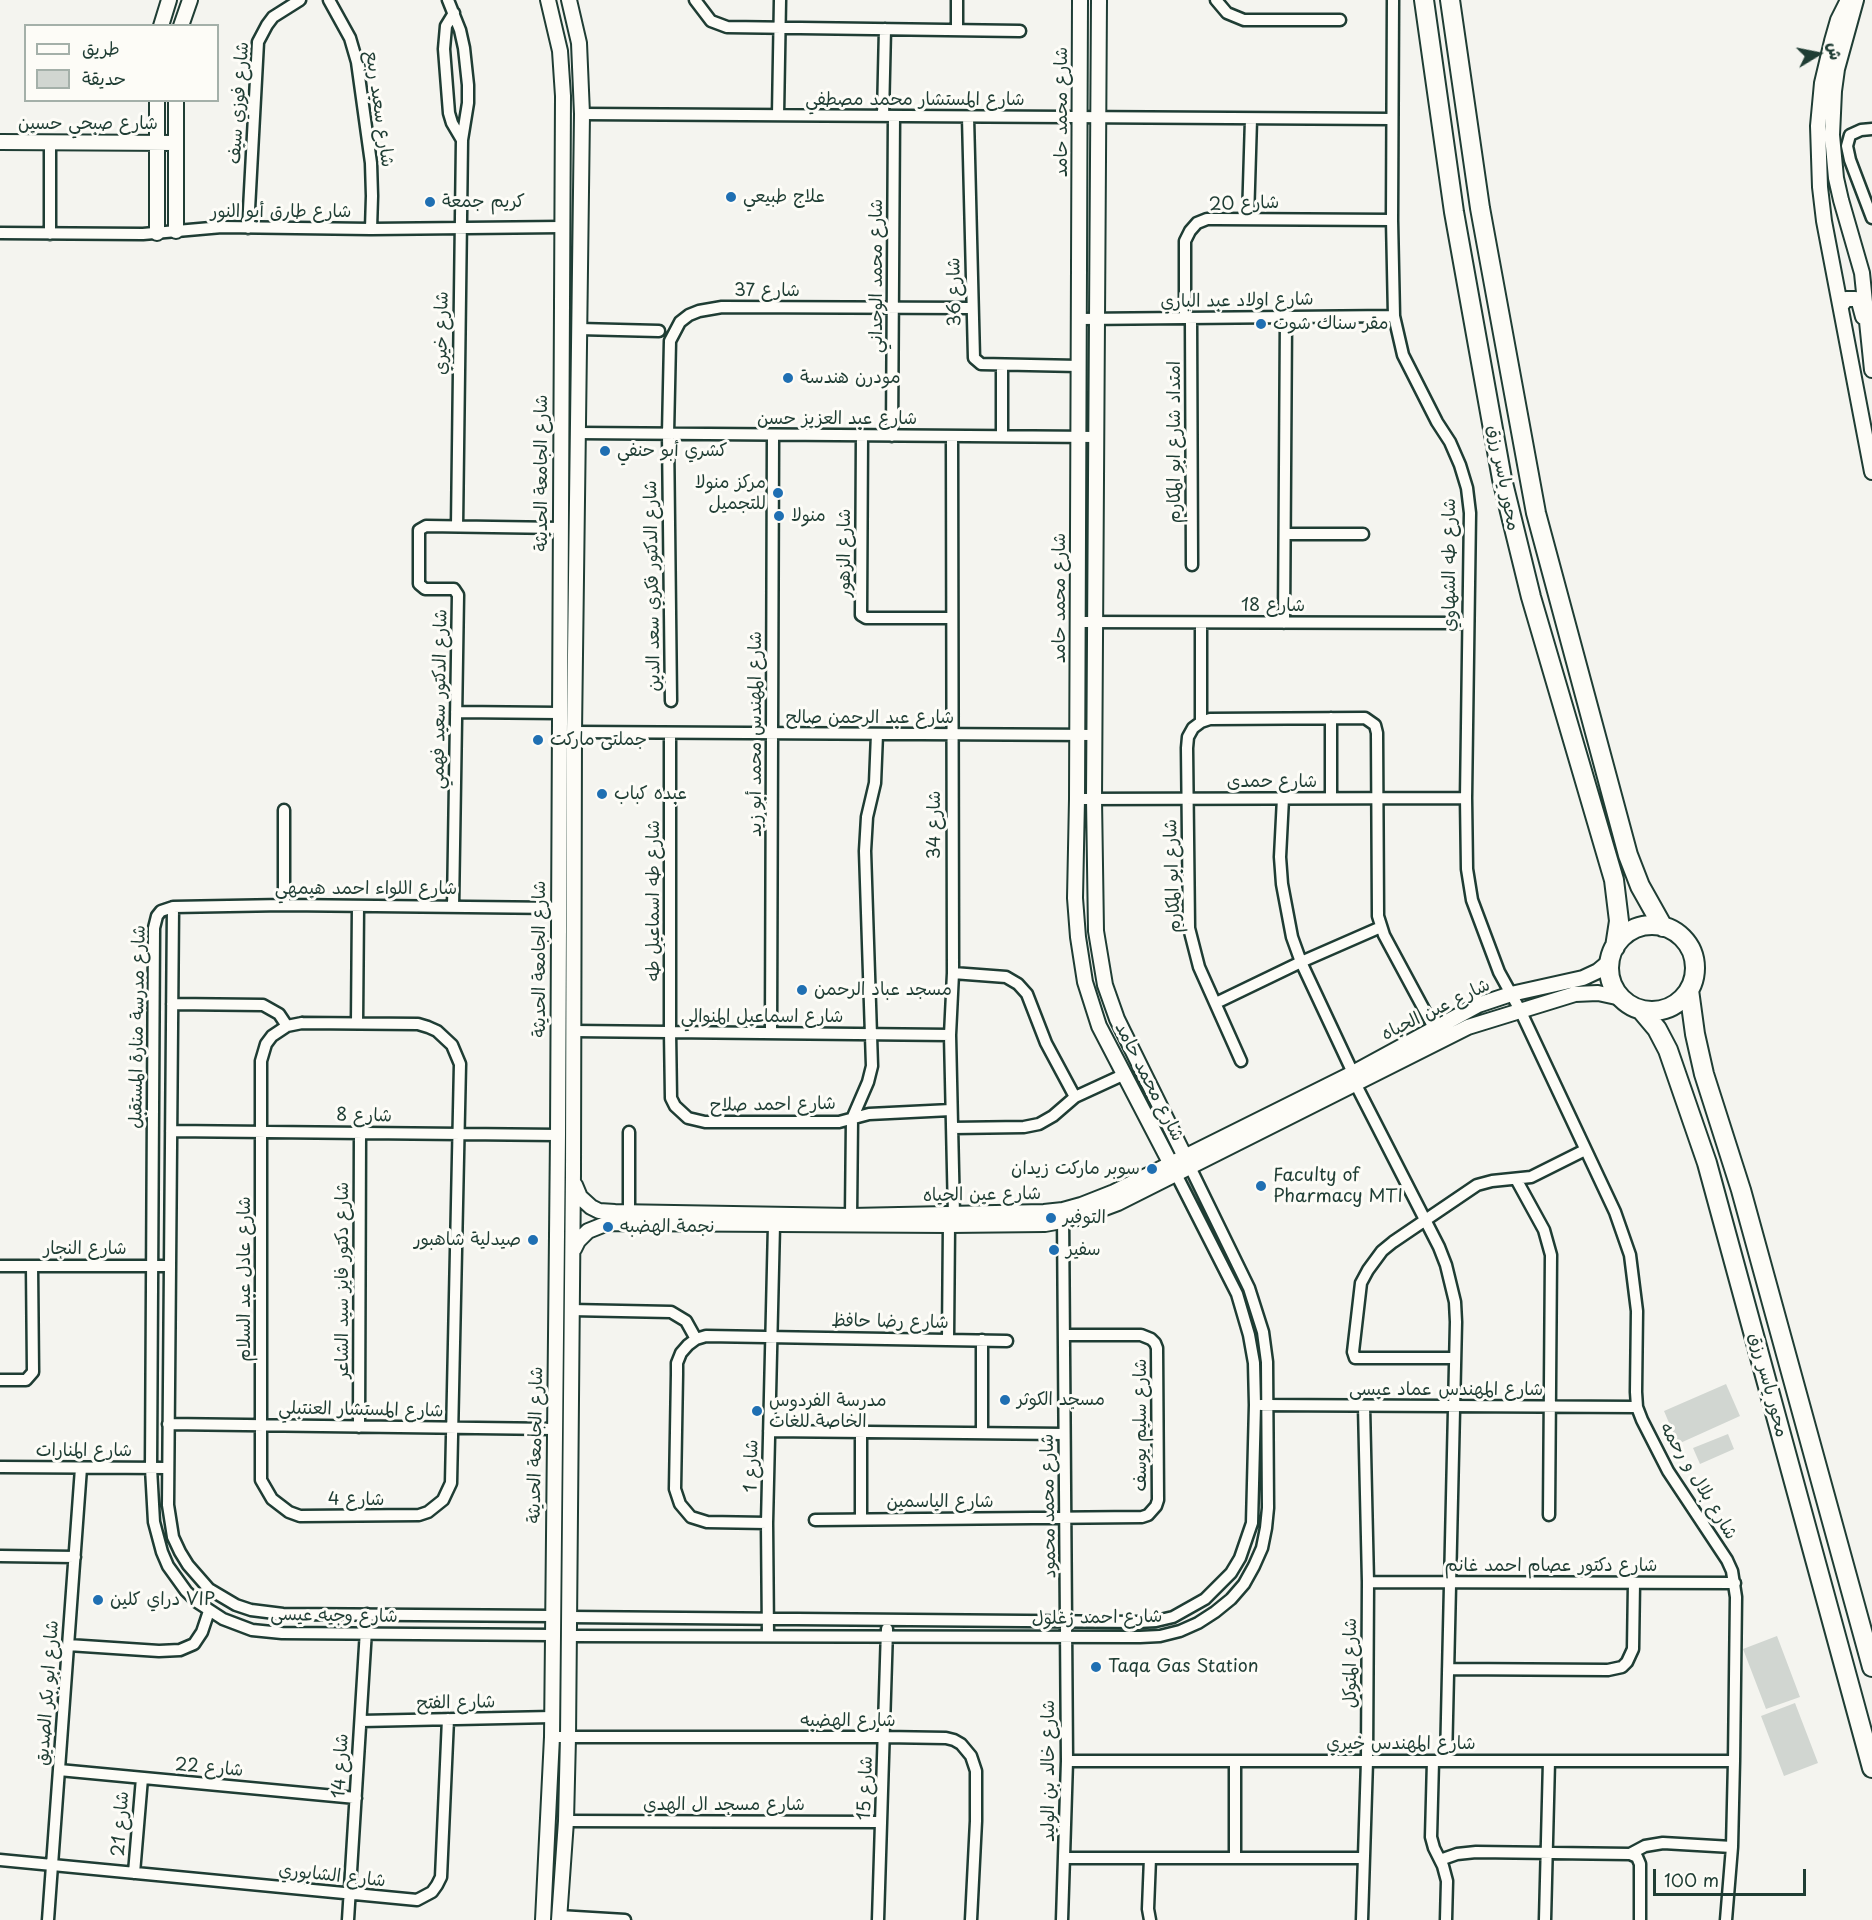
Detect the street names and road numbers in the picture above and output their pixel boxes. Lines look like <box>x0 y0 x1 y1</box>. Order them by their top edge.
street label: شارع فوزي سيف <box>224 41 254 165</box>
street label: شارع محمد حامد <box>1051 47 1073 177</box>
street label: شارع سعيد ربيع <box>360 49 398 169</box>
street label: شارع المستشار محمد مصطفي <box>805 89 1025 111</box>
street label: شارع صبحي حسين <box>18 113 158 135</box>
street label: شارع 20 <box>1208 192 1280 216</box>
street label: شارع محمد الوحداني <box>866 199 888 353</box>
street label: شارع طارق أبو النور <box>211 201 351 223</box>
street label: شارع 36 <box>944 257 966 327</box>
street label: شارع 37 <box>734 280 800 302</box>
street label: شارع اولاد عبد الباري <box>1160 289 1314 313</box>
street label: شارع خيري <box>430 291 454 375</box>
street label: امتداد شارع ابو المكارم <box>1164 361 1186 523</box>
street label: شارع الجامعة الحديثة <box>531 394 553 552</box>
street label: شارع عبد العزيز حسن <box>757 408 917 430</box>
street label: محور ياسر رزق <box>1482 423 1524 533</box>
street label: شارع الدكتور فكري سعد الدين <box>640 480 666 692</box>
street label: شارع طه الشهاوي <box>1439 498 1461 632</box>
street label: شارع الزهور <box>834 508 856 598</box>
street label: شارع محمد حامد <box>1049 533 1071 663</box>
street label: شارع 18 <box>1241 595 1305 617</box>
street label: شارع الدكتور سعيد فهمي <box>428 609 452 789</box>
street label: شارع المهندس محمد أبو زيد <box>745 631 767 837</box>
street label: شارع عبد الرحمن صالح <box>786 707 954 729</box>
street label: شارع حمدى <box>1227 771 1317 793</box>
street label: شارع 34 <box>924 791 946 859</box>
street label: شارع ابو المكارم <box>1160 819 1186 933</box>
street label: شارع طه اسماعيل طه <box>643 820 665 982</box>
street label: شارع اللواء احمد هيمهي <box>275 878 457 900</box>
street label: شارع الجامعة الحديثة <box>529 880 551 1038</box>
street label: شارع مدرسة منارة المستقبل <box>125 925 151 1129</box>
street label: شارع عين الحياه <box>1378 974 1494 1046</box>
street label: شارع اسماعيل المنوالي <box>681 1006 843 1028</box>
street label: شارع محمد حامد <box>1110 1019 1188 1145</box>
street label: شارع احمد صلاح <box>710 1093 836 1117</box>
street label: شارع 8 <box>336 1105 392 1127</box>
street label: شارع دكتور فايز سيد الشاعر <box>332 1182 354 1378</box>
street label: شارع عين الحياه <box>923 1183 1041 1207</box>
street label: شارع عادل عبد السلام <box>234 1196 256 1362</box>
street label: شارع النجار <box>43 1238 127 1260</box>
street label: شارع رضا حافظ <box>831 1310 949 1334</box>
street label: محور ياسر رزق <box>1744 1330 1792 1440</box>
street label: شارع سليم يوسف <box>1130 1358 1152 1492</box>
street label: شارع الجامعة الحديثة <box>524 1366 548 1524</box>
street label: شارع المهندس عماد عيسى <box>1349 1379 1543 1401</box>
street label: شارع المستشار العنتبلي <box>278 1398 444 1422</box>
street label: شارع بلال و رحمه <box>1654 1418 1742 1544</box>
street label: شارع محمد محمود <box>1037 1434 1061 1578</box>
street label: شارع 1 <box>741 1439 763 1493</box>
street label: شارع المنارات <box>36 1440 132 1462</box>
street label: شارع 4 <box>328 1489 384 1511</box>
street label: شارع الياسمين <box>886 1491 994 1513</box>
street label: شارع دكتور عصام احمد غانم <box>1445 1555 1657 1577</box>
street label: شارع وجيه عيسى <box>270 1604 398 1628</box>
street label: شارع احمد زغلول <box>1031 1606 1163 1630</box>
street label: شارع المتوكل <box>1340 1618 1362 1708</box>
street label: شارع ابو بكر الصديق <box>32 1620 64 1766</box>
street label: شارع الفتح <box>417 1692 495 1714</box>
street label: شارع خالد بن الوليد <box>1038 1700 1060 1842</box>
street label: شارع الهضبه <box>800 1710 896 1732</box>
street label: شارع 14 <box>329 1733 353 1799</box>
street label: شارع المهندس خيري <box>1326 1733 1476 1755</box>
street label: شارع 22 <box>174 1754 244 1782</box>
street label: شارع 15 <box>854 1755 878 1821</box>
street label: شارع 21 <box>108 1791 134 1857</box>
street label: شارع مسجد ال الهدي <box>643 1794 805 1816</box>
street label: شارع الشابوري <box>277 1860 387 1892</box>

